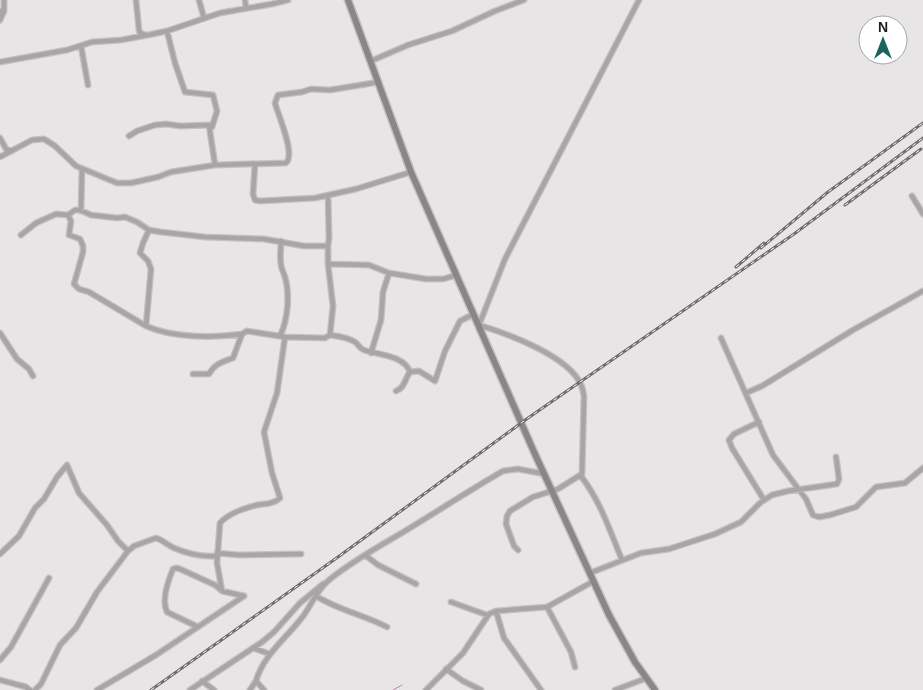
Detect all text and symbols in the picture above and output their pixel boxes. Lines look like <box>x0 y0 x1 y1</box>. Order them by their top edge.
north arrow <box>858 15 908 65</box>
text: N <box>878 19 888 35</box>

